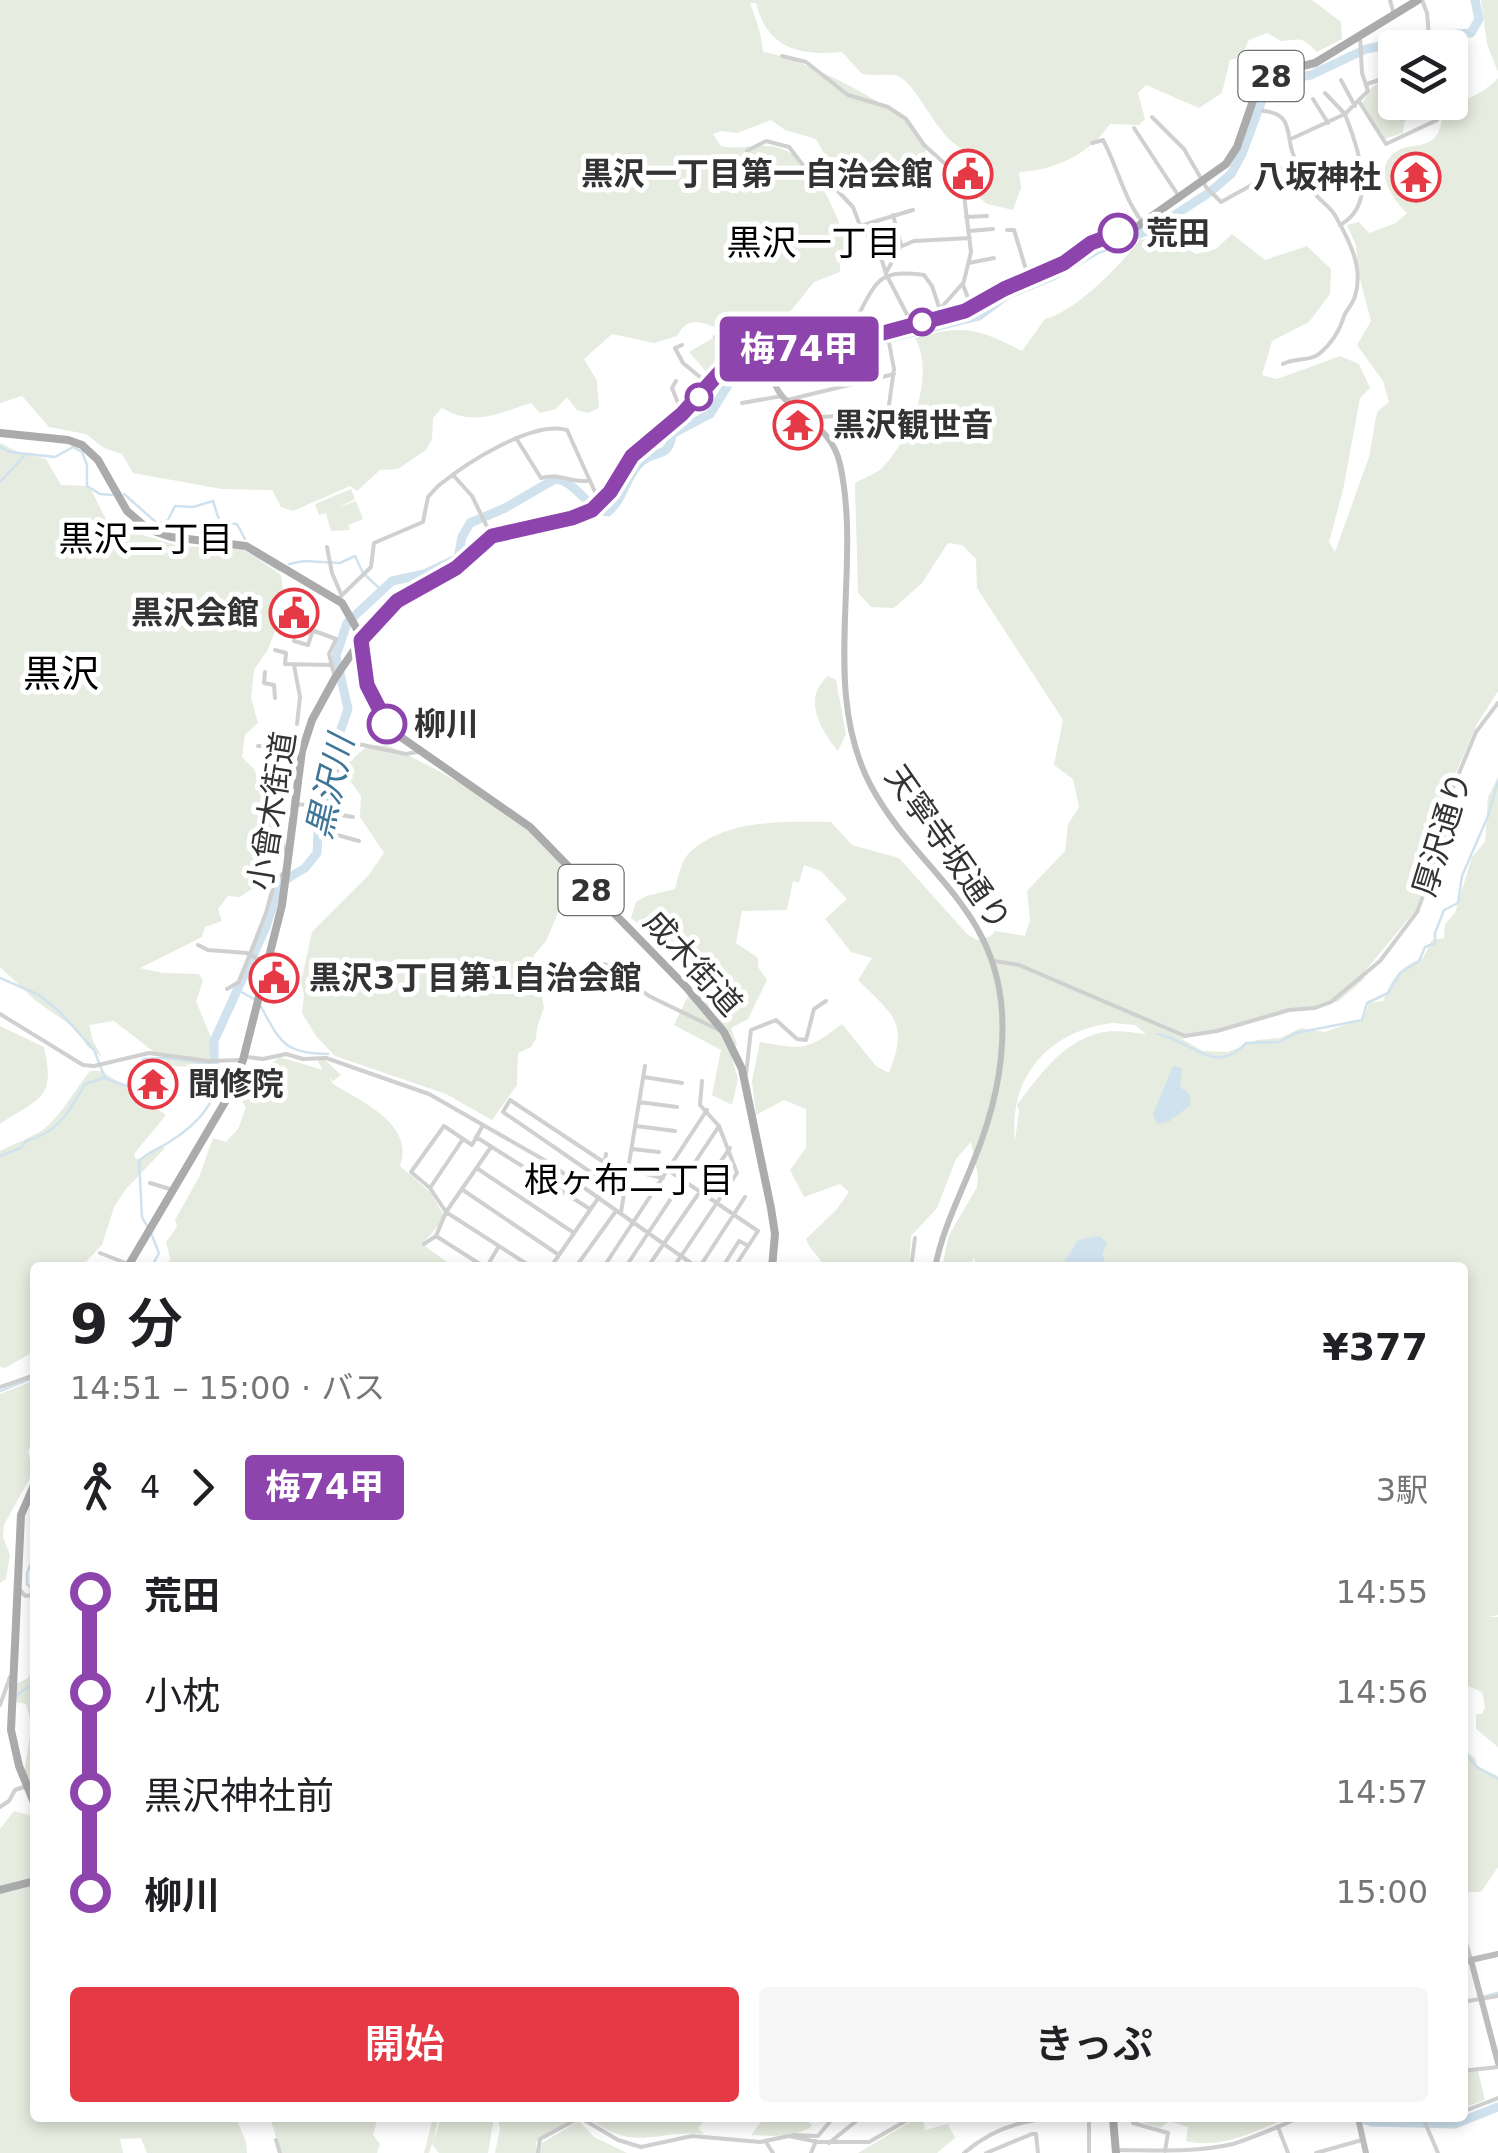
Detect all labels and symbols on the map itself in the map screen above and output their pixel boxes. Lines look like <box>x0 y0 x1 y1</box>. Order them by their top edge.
road number: 28 <box>1238 51 1304 101</box>
public building icon: 黒沢一丁目第一自治会館 <box>942 148 994 200</box>
temple icon: 八坂神社 <box>1390 151 1442 203</box>
place label: 黒沢一丁目第一自治会館 <box>581 155 933 193</box>
place label: 八坂神社 <box>1253 158 1381 196</box>
marker: 荒田 <box>1099 214 1137 252</box>
place label: 荒田 <box>1146 214 1210 252</box>
district label: 黒沢一丁目 <box>726 223 902 263</box>
unlabelled marker <box>909 309 935 335</box>
line badge: 梅74甲 <box>729 316 869 382</box>
unlabelled marker <box>686 384 712 410</box>
temple icon: 黒沢観世音 <box>772 399 824 451</box>
place label: 黒沢観世音 <box>833 406 993 444</box>
district label: 黒沢二丁目 <box>58 519 234 559</box>
public building icon: 黒沢会館 <box>268 587 320 639</box>
place label: 黒沢会館 <box>131 594 259 632</box>
district label: 黒沢 <box>23 652 99 696</box>
marker: 柳川 <box>368 705 406 743</box>
place label: 柳川 <box>414 705 478 743</box>
water label: 黒沢川 <box>299 727 362 843</box>
street label: 小曾木街道 <box>241 729 303 893</box>
street label: 天寧寺坂通り <box>877 758 1019 938</box>
street label: 厚沢通り <box>1405 767 1479 901</box>
road number: 28 <box>558 865 624 915</box>
street label: 成木街道 <box>636 903 750 1023</box>
public building icon: 黒沢3丁目第1自治会館 <box>248 952 300 1004</box>
place label: 黒沢3丁目第1自治会館 <box>309 959 642 997</box>
temple icon: 聞修院 <box>127 1058 179 1110</box>
place label: 聞修院 <box>188 1065 284 1103</box>
district label: 根ヶ布二丁目 <box>524 1160 734 1200</box>

